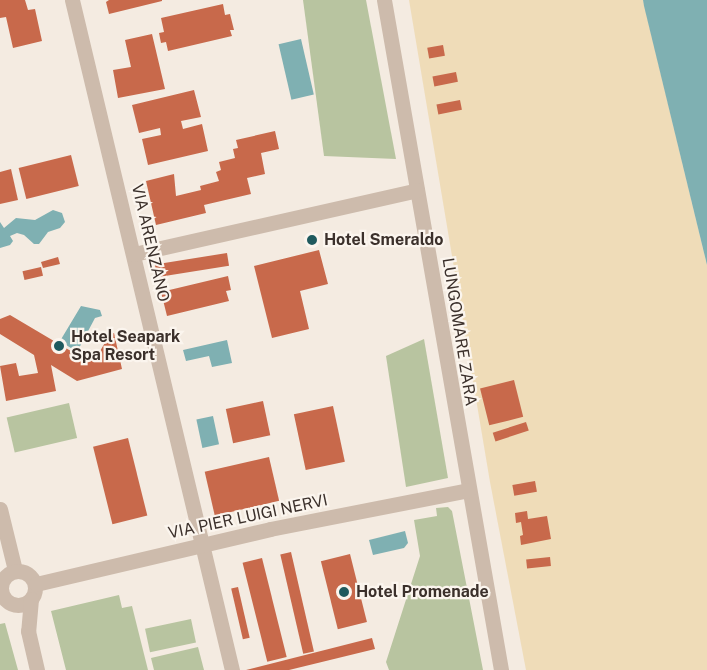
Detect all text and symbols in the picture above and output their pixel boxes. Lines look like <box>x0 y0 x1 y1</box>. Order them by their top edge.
street label: VIA ARENZANO <box>127 182 173 304</box>
place label: Hotel Smeraldo <box>324 230 443 250</box>
marker: Hotel Smeraldo <box>305 233 319 247</box>
street label: LUNGOMARE ZARA <box>438 257 480 407</box>
place label: Hotel Seapark Spa Resort <box>71 327 180 365</box>
marker: Hotel Seapark Spa Resort <box>52 339 66 353</box>
street label: VIA PIER LUIGI NERVI <box>167 491 329 543</box>
place label: Hotel Promenade <box>356 582 489 602</box>
marker: Hotel Promenade <box>337 585 351 599</box>

